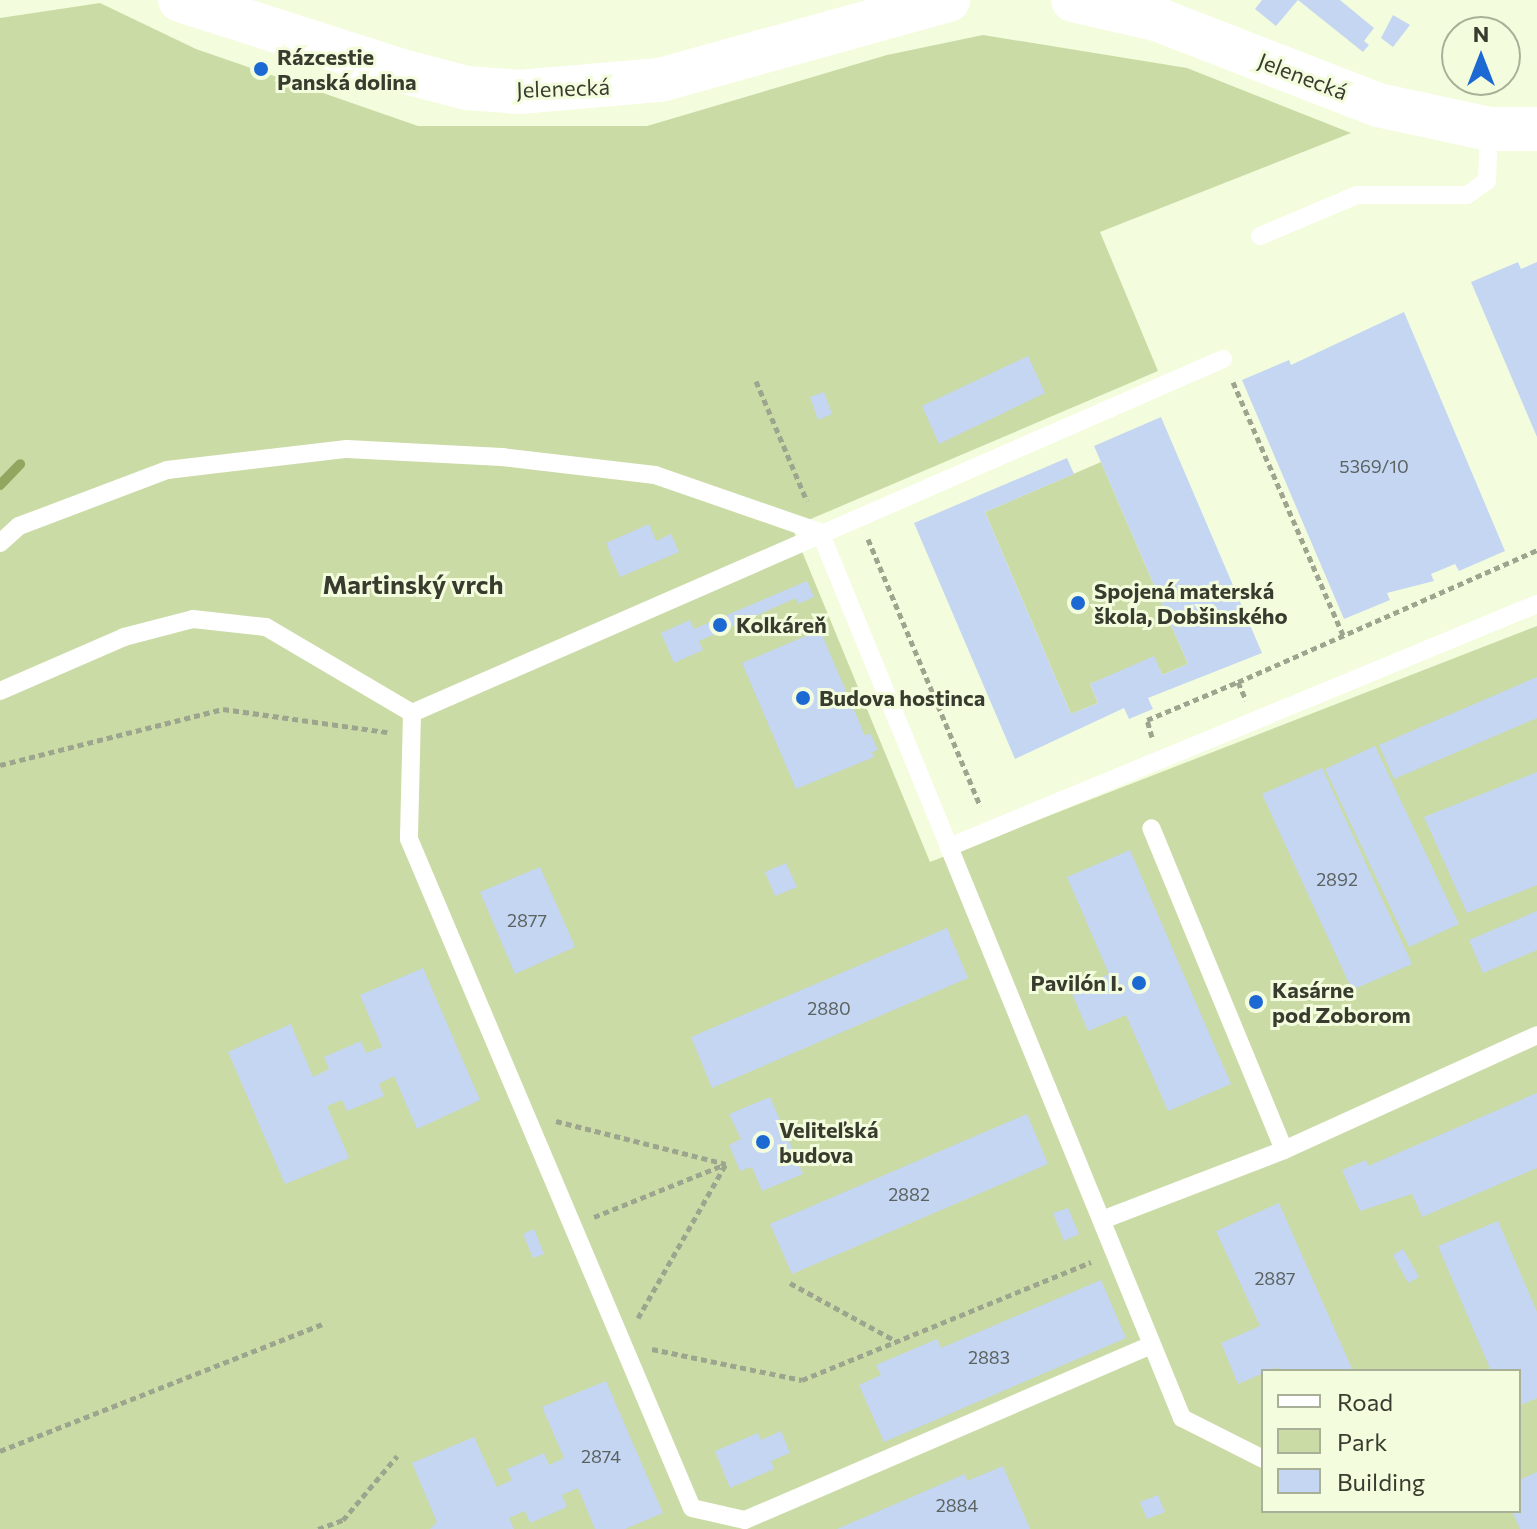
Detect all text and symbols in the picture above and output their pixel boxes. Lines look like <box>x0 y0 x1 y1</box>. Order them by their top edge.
north arrow <box>1441 16 1521 96</box>
text: N <box>1473 20 1489 47</box>
place label: Rázcestie Panská dolina <box>277 43 417 94</box>
street label: Jelenecká <box>1255 47 1351 105</box>
marker: Rázcestie Panská dolina <box>252 60 270 78</box>
street label: Jelenecká <box>516 73 610 103</box>
house number: 5369/10 <box>1339 455 1409 477</box>
district label: Martinský vrch <box>323 568 503 600</box>
place label: Spojená materská škola, Dobšinského <box>1094 577 1288 628</box>
marker: Spojená materská škola, Dobšinského <box>1069 594 1087 612</box>
place label: Kolkáreň <box>736 612 827 638</box>
marker: Kolkáreň <box>711 616 729 634</box>
place label: Budova hostinca <box>819 685 985 711</box>
marker: Budova hostinca <box>794 689 812 707</box>
house number: 2892 <box>1316 868 1358 890</box>
house number: 2877 <box>507 909 547 931</box>
place label: Pavilón I. <box>1031 970 1123 996</box>
marker: Pavilón I. <box>1130 974 1148 992</box>
place label: Kasárne pod Zoborom <box>1272 976 1411 1028</box>
marker: Kasárne pod Zoborom <box>1247 993 1265 1011</box>
house number: 2880 <box>807 997 851 1019</box>
place label: Veliteľská budova <box>779 1116 878 1168</box>
marker: Veliteľská budova <box>754 1133 772 1151</box>
house number: 2882 <box>888 1183 930 1205</box>
house number: 2887 <box>1254 1267 1296 1289</box>
house number: 2883 <box>968 1346 1010 1368</box>
legend <box>1261 1369 1521 1513</box>
text: Road <box>1337 1387 1393 1416</box>
text: Park <box>1337 1427 1387 1456</box>
house number: 2874 <box>581 1445 621 1467</box>
text: Building <box>1337 1467 1425 1496</box>
house number: 2884 <box>936 1494 978 1516</box>

